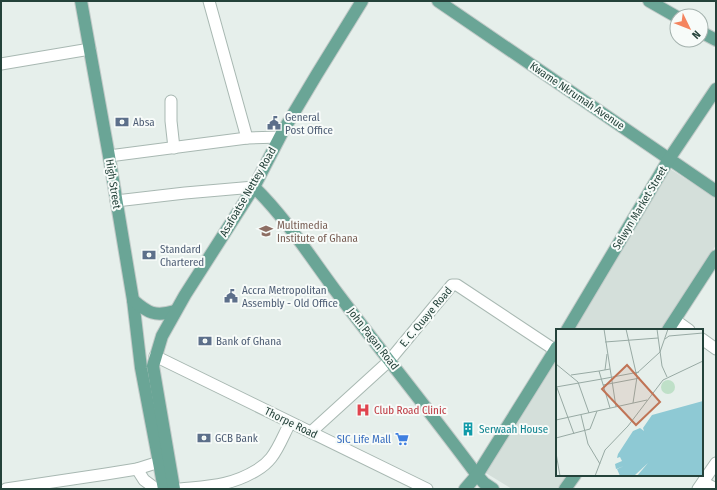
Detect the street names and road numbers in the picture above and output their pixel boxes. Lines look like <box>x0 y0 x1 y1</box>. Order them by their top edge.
street label: Kwame Nkrumah Avenue <box>527 59 627 133</box>
street label: Asafoatse Nettey Road <box>217 145 279 239</box>
street label: High Street <box>103 158 123 210</box>
street label: Selwyn Market Street <box>610 164 670 252</box>
street label: E. C. Quaye Road <box>397 284 455 350</box>
street label: John Pagan Road <box>345 305 401 373</box>
street label: Thorpe Road <box>262 405 320 441</box>

